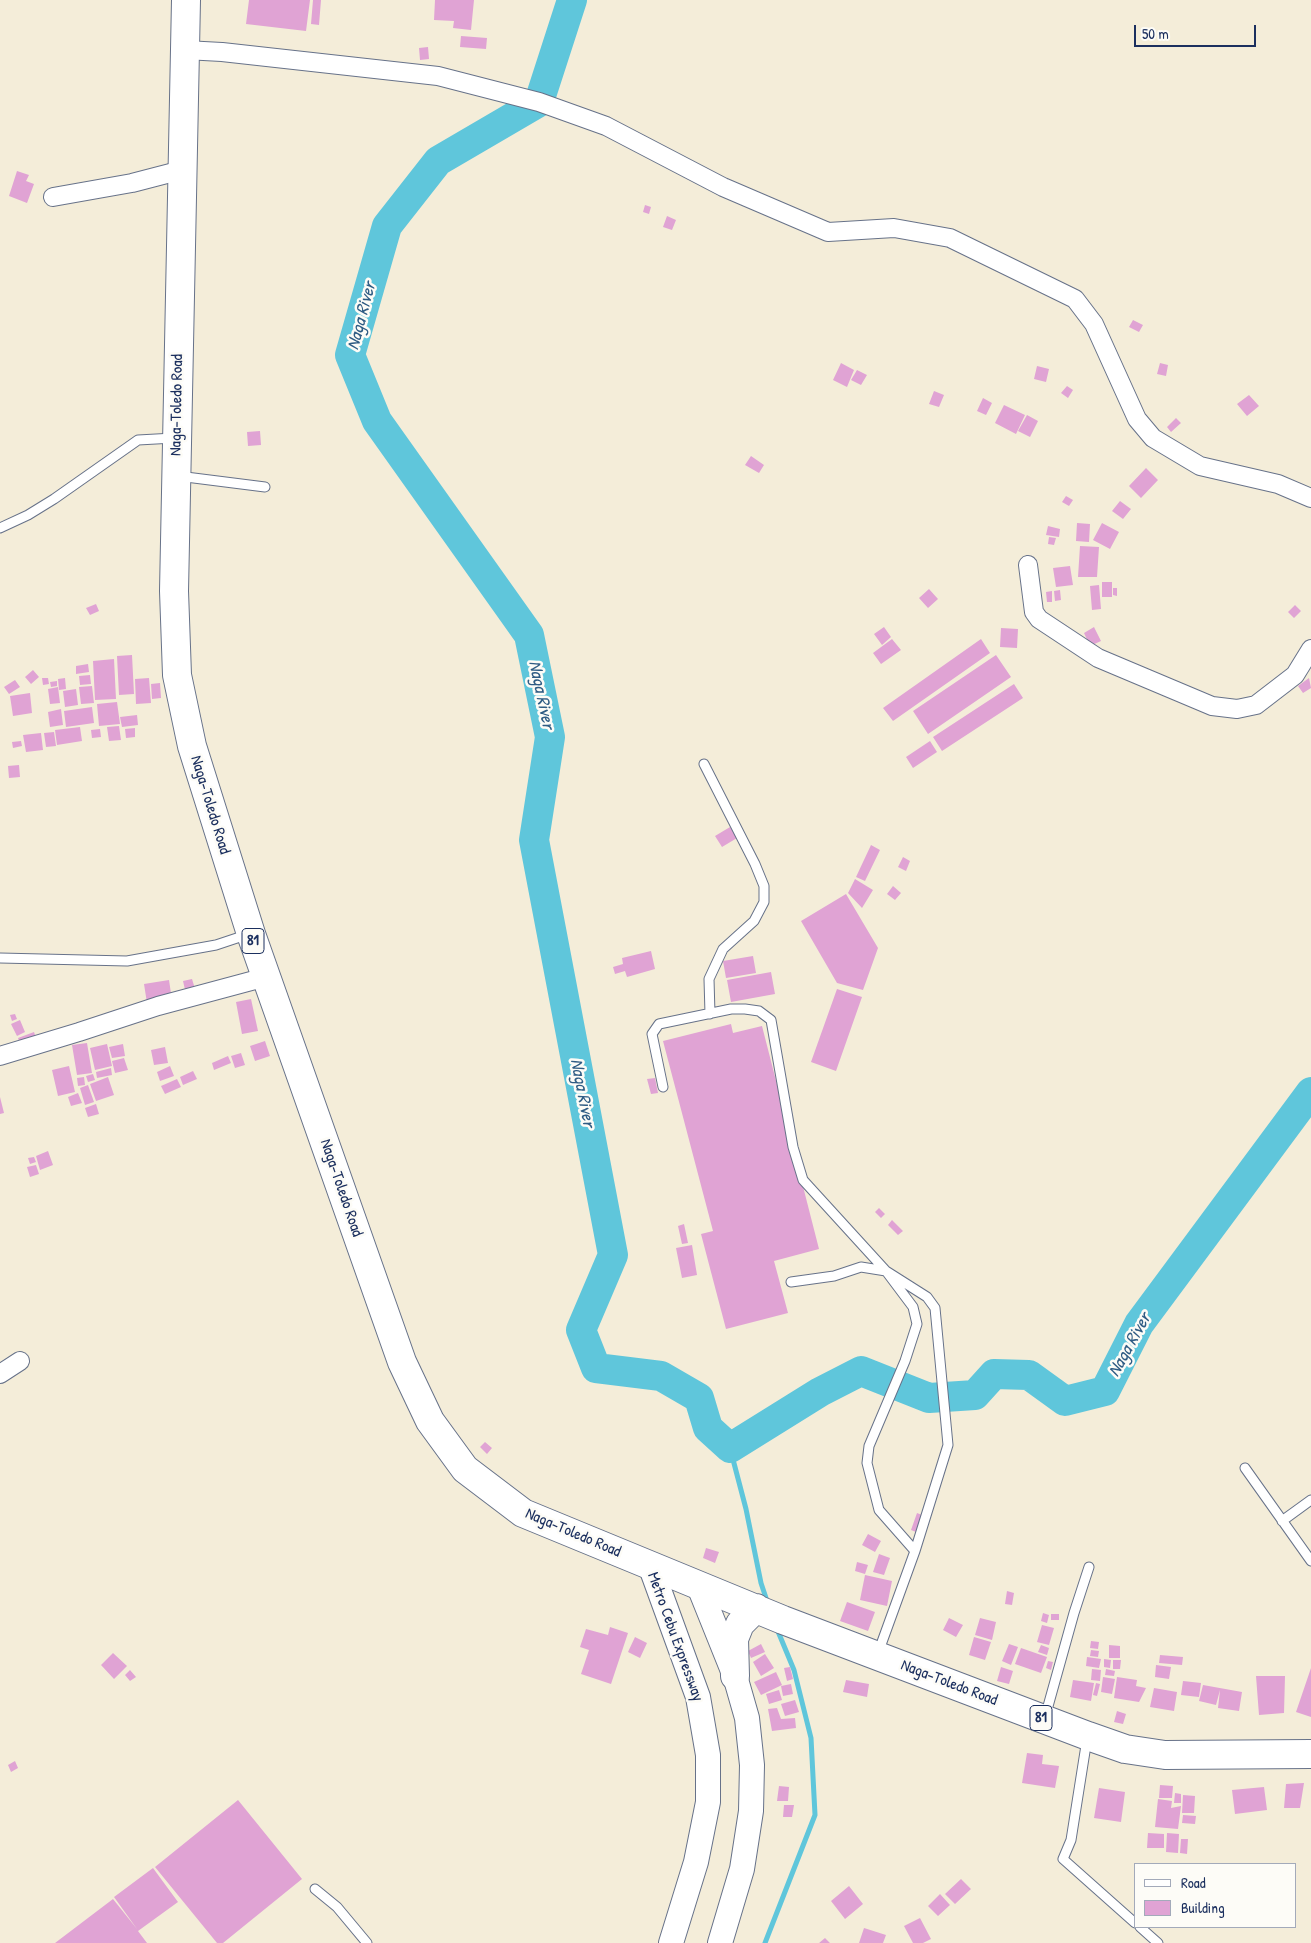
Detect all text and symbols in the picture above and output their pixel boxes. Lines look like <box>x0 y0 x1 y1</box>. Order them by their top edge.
scale bar <box>1136 15 1258 47</box>
text: 50 m <box>1142 23 1169 44</box>
water label: Naga River <box>343 280 381 352</box>
street label: Naga-Toledo Road <box>167 354 187 456</box>
water label: Naga River <box>523 659 559 731</box>
street label: Naga-Toledo Road <box>186 754 234 856</box>
road number: 81 <box>242 928 264 954</box>
water label: Naga River <box>565 1057 599 1129</box>
street label: Naga-Toledo Road <box>315 1137 367 1239</box>
water label: Naga River <box>1104 1309 1156 1381</box>
street label: Naga-Toledo Road <box>522 1504 624 1562</box>
street label: Metro Cebu Expressway <box>643 1570 707 1704</box>
street label: Naga-Toledo Road <box>898 1656 1000 1710</box>
road number: 81 <box>1030 1706 1052 1730</box>
legend <box>1134 1863 1296 1928</box>
text: Road <box>1181 1872 1206 1893</box>
text: Building <box>1181 1897 1225 1918</box>

